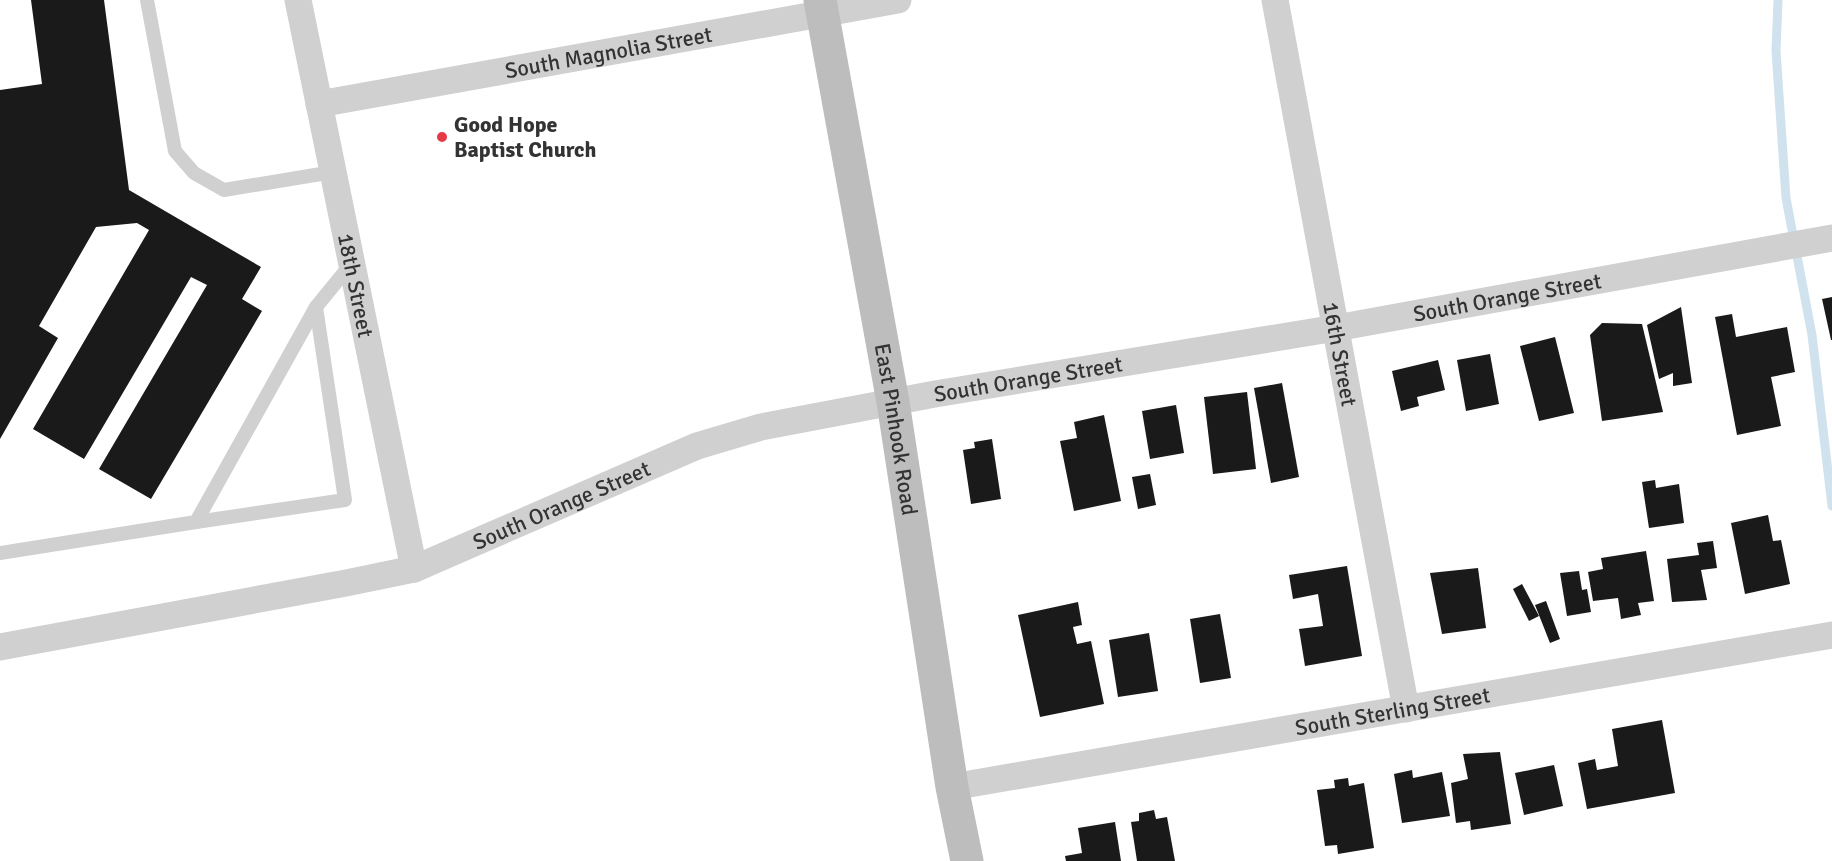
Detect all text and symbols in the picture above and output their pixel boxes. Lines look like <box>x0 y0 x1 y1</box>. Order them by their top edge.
street label: South Magnolia Street <box>503 21 714 84</box>
place label: Good Hope Baptist Church <box>454 111 597 163</box>
marker: Good Hope Baptist Church <box>435 130 449 144</box>
street label: 18th Street <box>332 231 379 340</box>
street label: South Orange Street <box>1411 267 1604 328</box>
street label: 16th Street <box>1317 300 1363 409</box>
street label: East Pinhook Road <box>869 341 923 517</box>
street label: South Orange Street <box>932 350 1125 408</box>
street label: South Orange Street <box>469 455 655 556</box>
street label: South Sterling Street <box>1293 681 1492 742</box>

